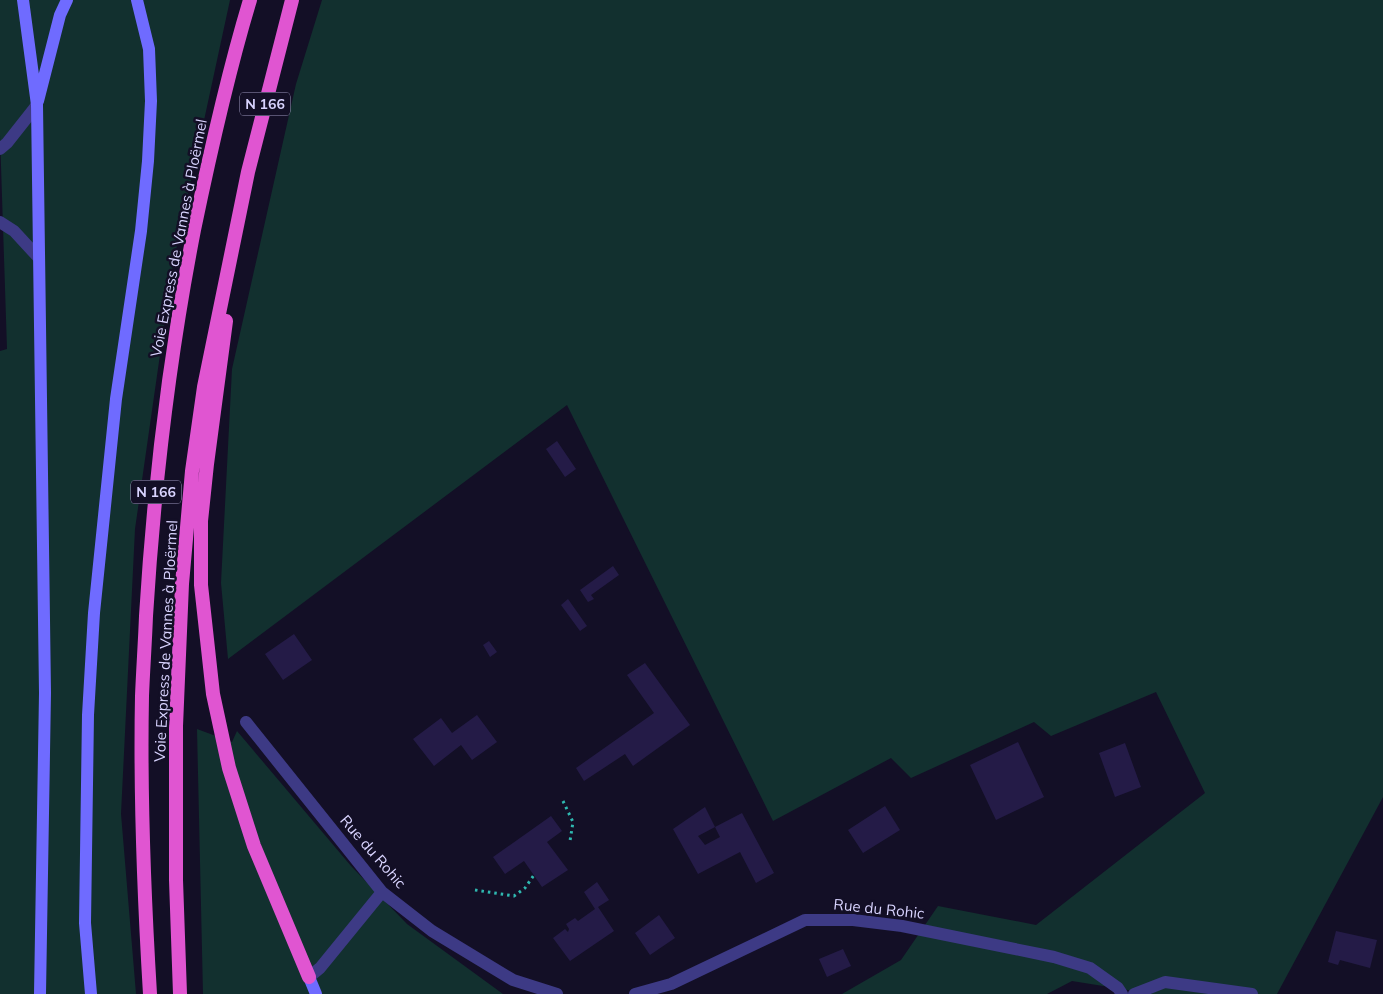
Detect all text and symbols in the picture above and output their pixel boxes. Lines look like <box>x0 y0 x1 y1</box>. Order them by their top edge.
road number: N 166 <box>240 92 290 116</box>
street label: Voie Express de Vannes à Ploërmel <box>146 117 211 359</box>
road number: N 166 <box>131 481 181 504</box>
street label: Voie Express de Vannes à Ploërmel <box>150 520 181 762</box>
street label: Rue du Rohic <box>336 811 410 892</box>
street label: Rue du Rohic <box>833 894 925 923</box>

